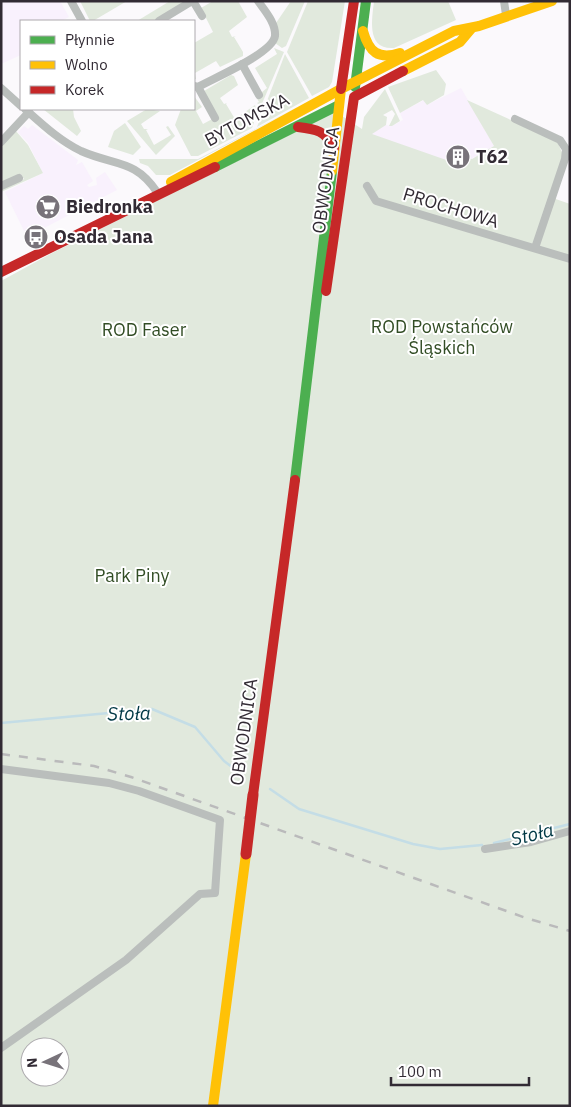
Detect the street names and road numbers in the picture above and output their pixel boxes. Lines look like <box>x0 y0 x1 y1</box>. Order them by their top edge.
street label: BYTOMSKA <box>200 87 293 151</box>
street label: OBWODNICA <box>307 124 344 235</box>
street label: PROCHOWA <box>400 182 502 233</box>
street label: OBWODNICA <box>225 676 262 787</box>

